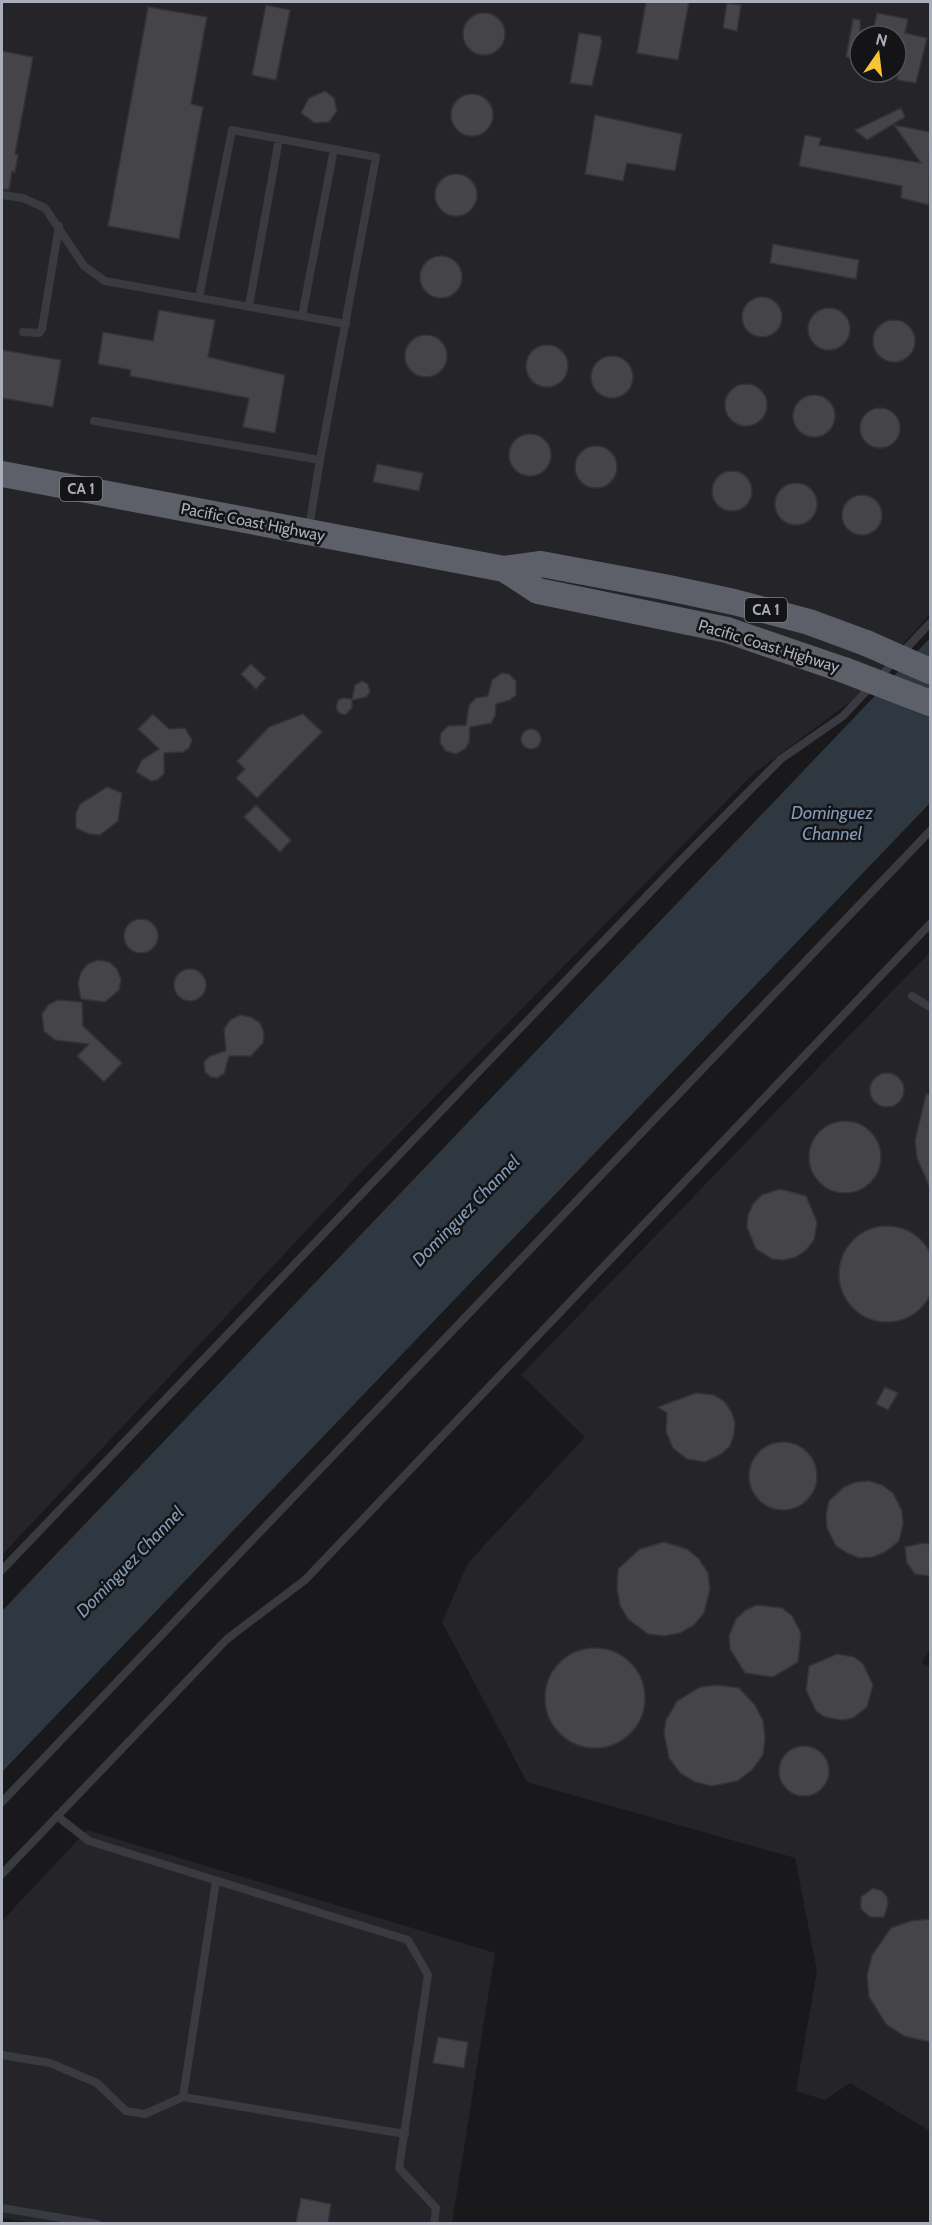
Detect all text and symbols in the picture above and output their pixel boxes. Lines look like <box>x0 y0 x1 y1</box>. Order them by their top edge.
north arrow <box>848 24 908 84</box>
text: N <box>874 29 889 51</box>
road number: CA 1 <box>60 477 102 501</box>
street label: Pacific Coast Highway <box>179 499 327 545</box>
road number: CA 1 <box>745 598 787 622</box>
street label: Pacific Coast Highway <box>696 615 842 677</box>
water label: Dominguez Channel <box>791 802 873 845</box>
water label: Dominguez Channel <box>407 1150 525 1271</box>
water label: Dominguez Channel <box>71 1501 189 1622</box>

